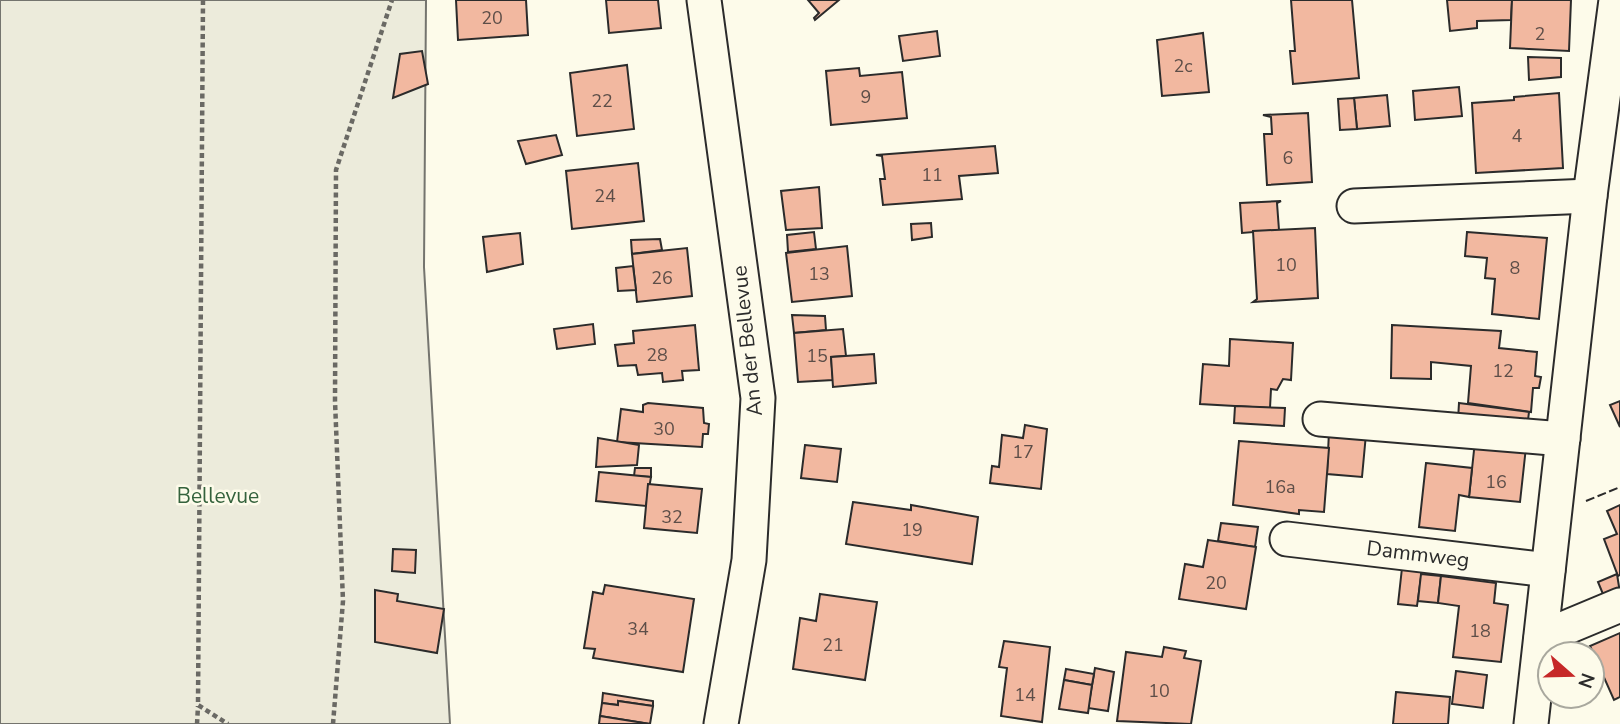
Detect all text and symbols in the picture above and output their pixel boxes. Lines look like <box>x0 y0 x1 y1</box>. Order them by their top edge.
house number: 20 <box>481 6 503 30</box>
house number: 2 <box>1535 22 1545 46</box>
house number: 2c <box>1173 54 1193 78</box>
house number: 9 <box>861 85 871 109</box>
house number: 22 <box>591 89 613 113</box>
house number: 4 <box>1512 124 1523 148</box>
house number: 6 <box>1283 146 1293 170</box>
house number: 11 <box>921 163 943 187</box>
house number: 24 <box>594 184 616 208</box>
house number: 10 <box>1275 253 1297 277</box>
house number: 8 <box>1510 256 1520 280</box>
house number: 13 <box>808 262 830 286</box>
street label: An der Bellevue <box>725 264 769 418</box>
house number: 26 <box>651 266 673 290</box>
house number: 28 <box>646 343 668 367</box>
house number: 15 <box>806 344 828 368</box>
house number: 12 <box>1492 359 1514 383</box>
house number: 30 <box>653 417 675 441</box>
house number: 17 <box>1012 440 1034 464</box>
house number: 16 <box>1485 470 1507 494</box>
house number: 16a <box>1264 475 1296 499</box>
park label: Bellevue <box>177 482 259 510</box>
house number: 32 <box>661 505 683 529</box>
house number: 19 <box>901 518 923 542</box>
street label: Dammweg <box>1365 534 1471 574</box>
house number: 20 <box>1205 571 1227 595</box>
house number: 34 <box>627 617 649 641</box>
house number: 18 <box>1469 619 1491 643</box>
house number: 21 <box>822 633 844 657</box>
north arrow <box>1536 640 1606 710</box>
text: N <box>1571 669 1601 692</box>
house number: 10 <box>1148 679 1170 703</box>
house number: 14 <box>1014 683 1036 707</box>

